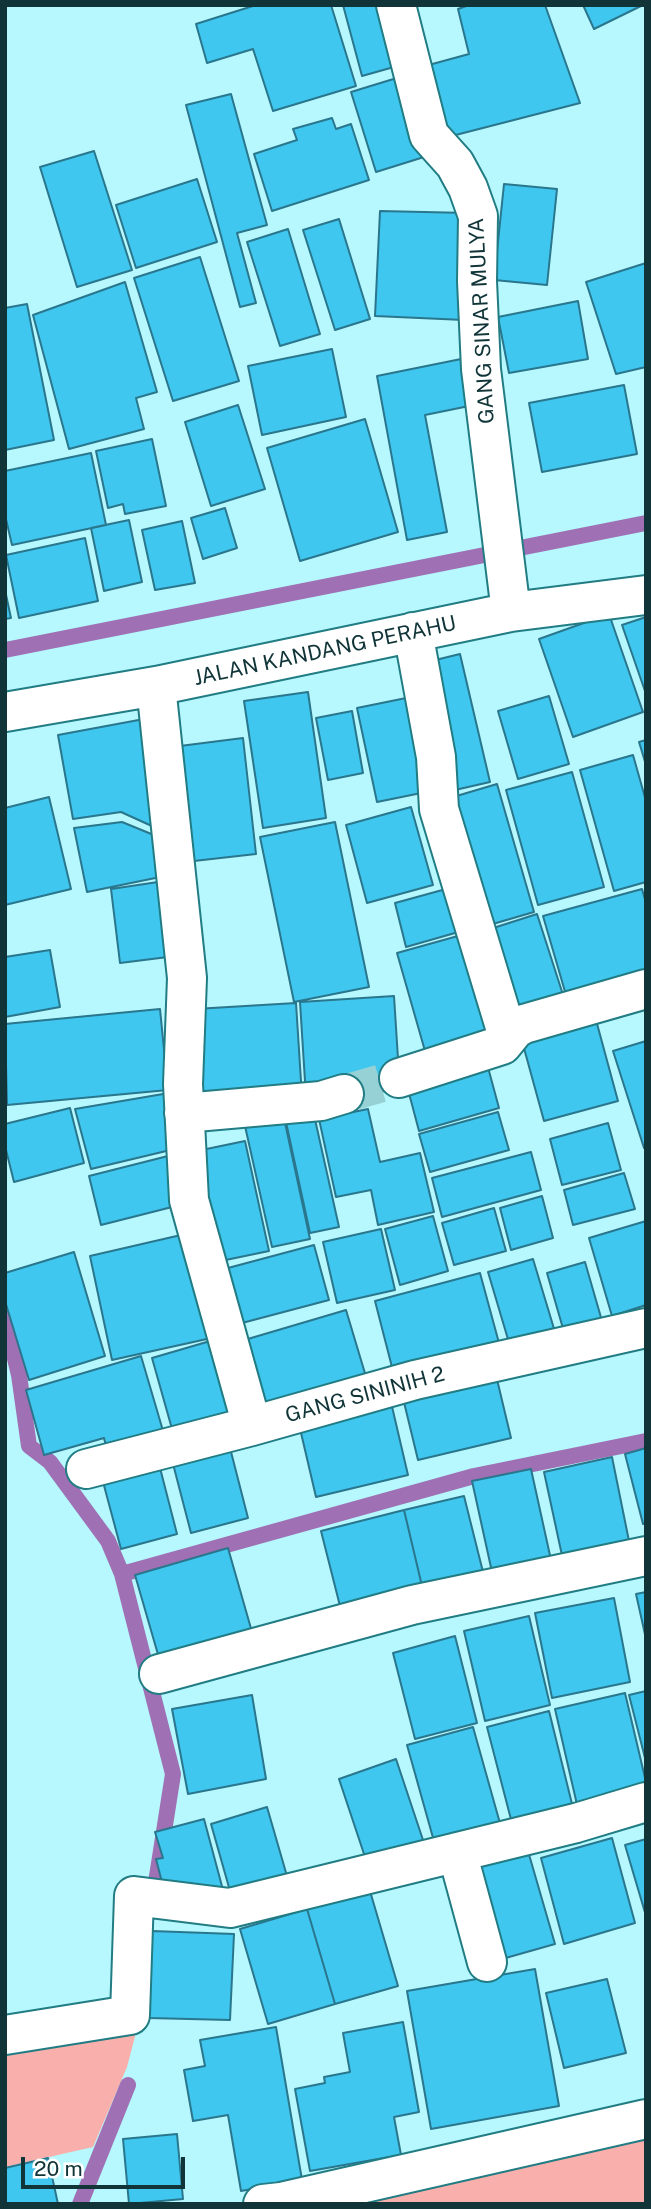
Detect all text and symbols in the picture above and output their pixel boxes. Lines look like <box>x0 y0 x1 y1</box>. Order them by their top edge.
street label: GANG SINAR MULYA <box>464 217 500 425</box>
street label: JALAN KANDANG PERAHU <box>192 611 458 691</box>
street label: GANG SININIH 2 <box>283 1362 447 1428</box>
scale bar <box>24 2142 189 2186</box>
text: 20 m <box>34 2156 83 2181</box>

